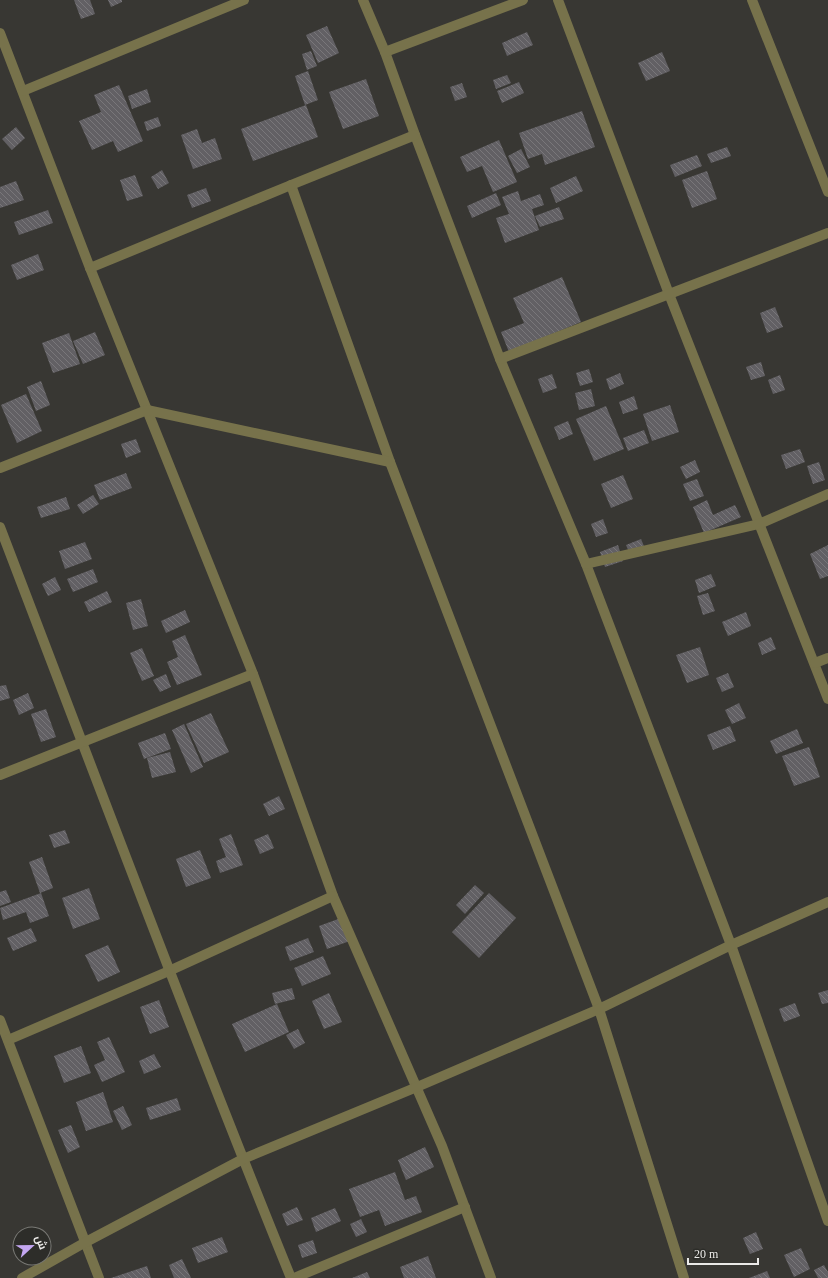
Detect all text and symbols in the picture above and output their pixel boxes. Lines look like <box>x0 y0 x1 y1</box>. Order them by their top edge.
north arrow <box>12 1226 52 1266</box>
text: ش <box>32 1233 49 1251</box>
scale bar <box>688 1240 758 1266</box>
text: 20 m <box>694 1247 719 1261</box>

